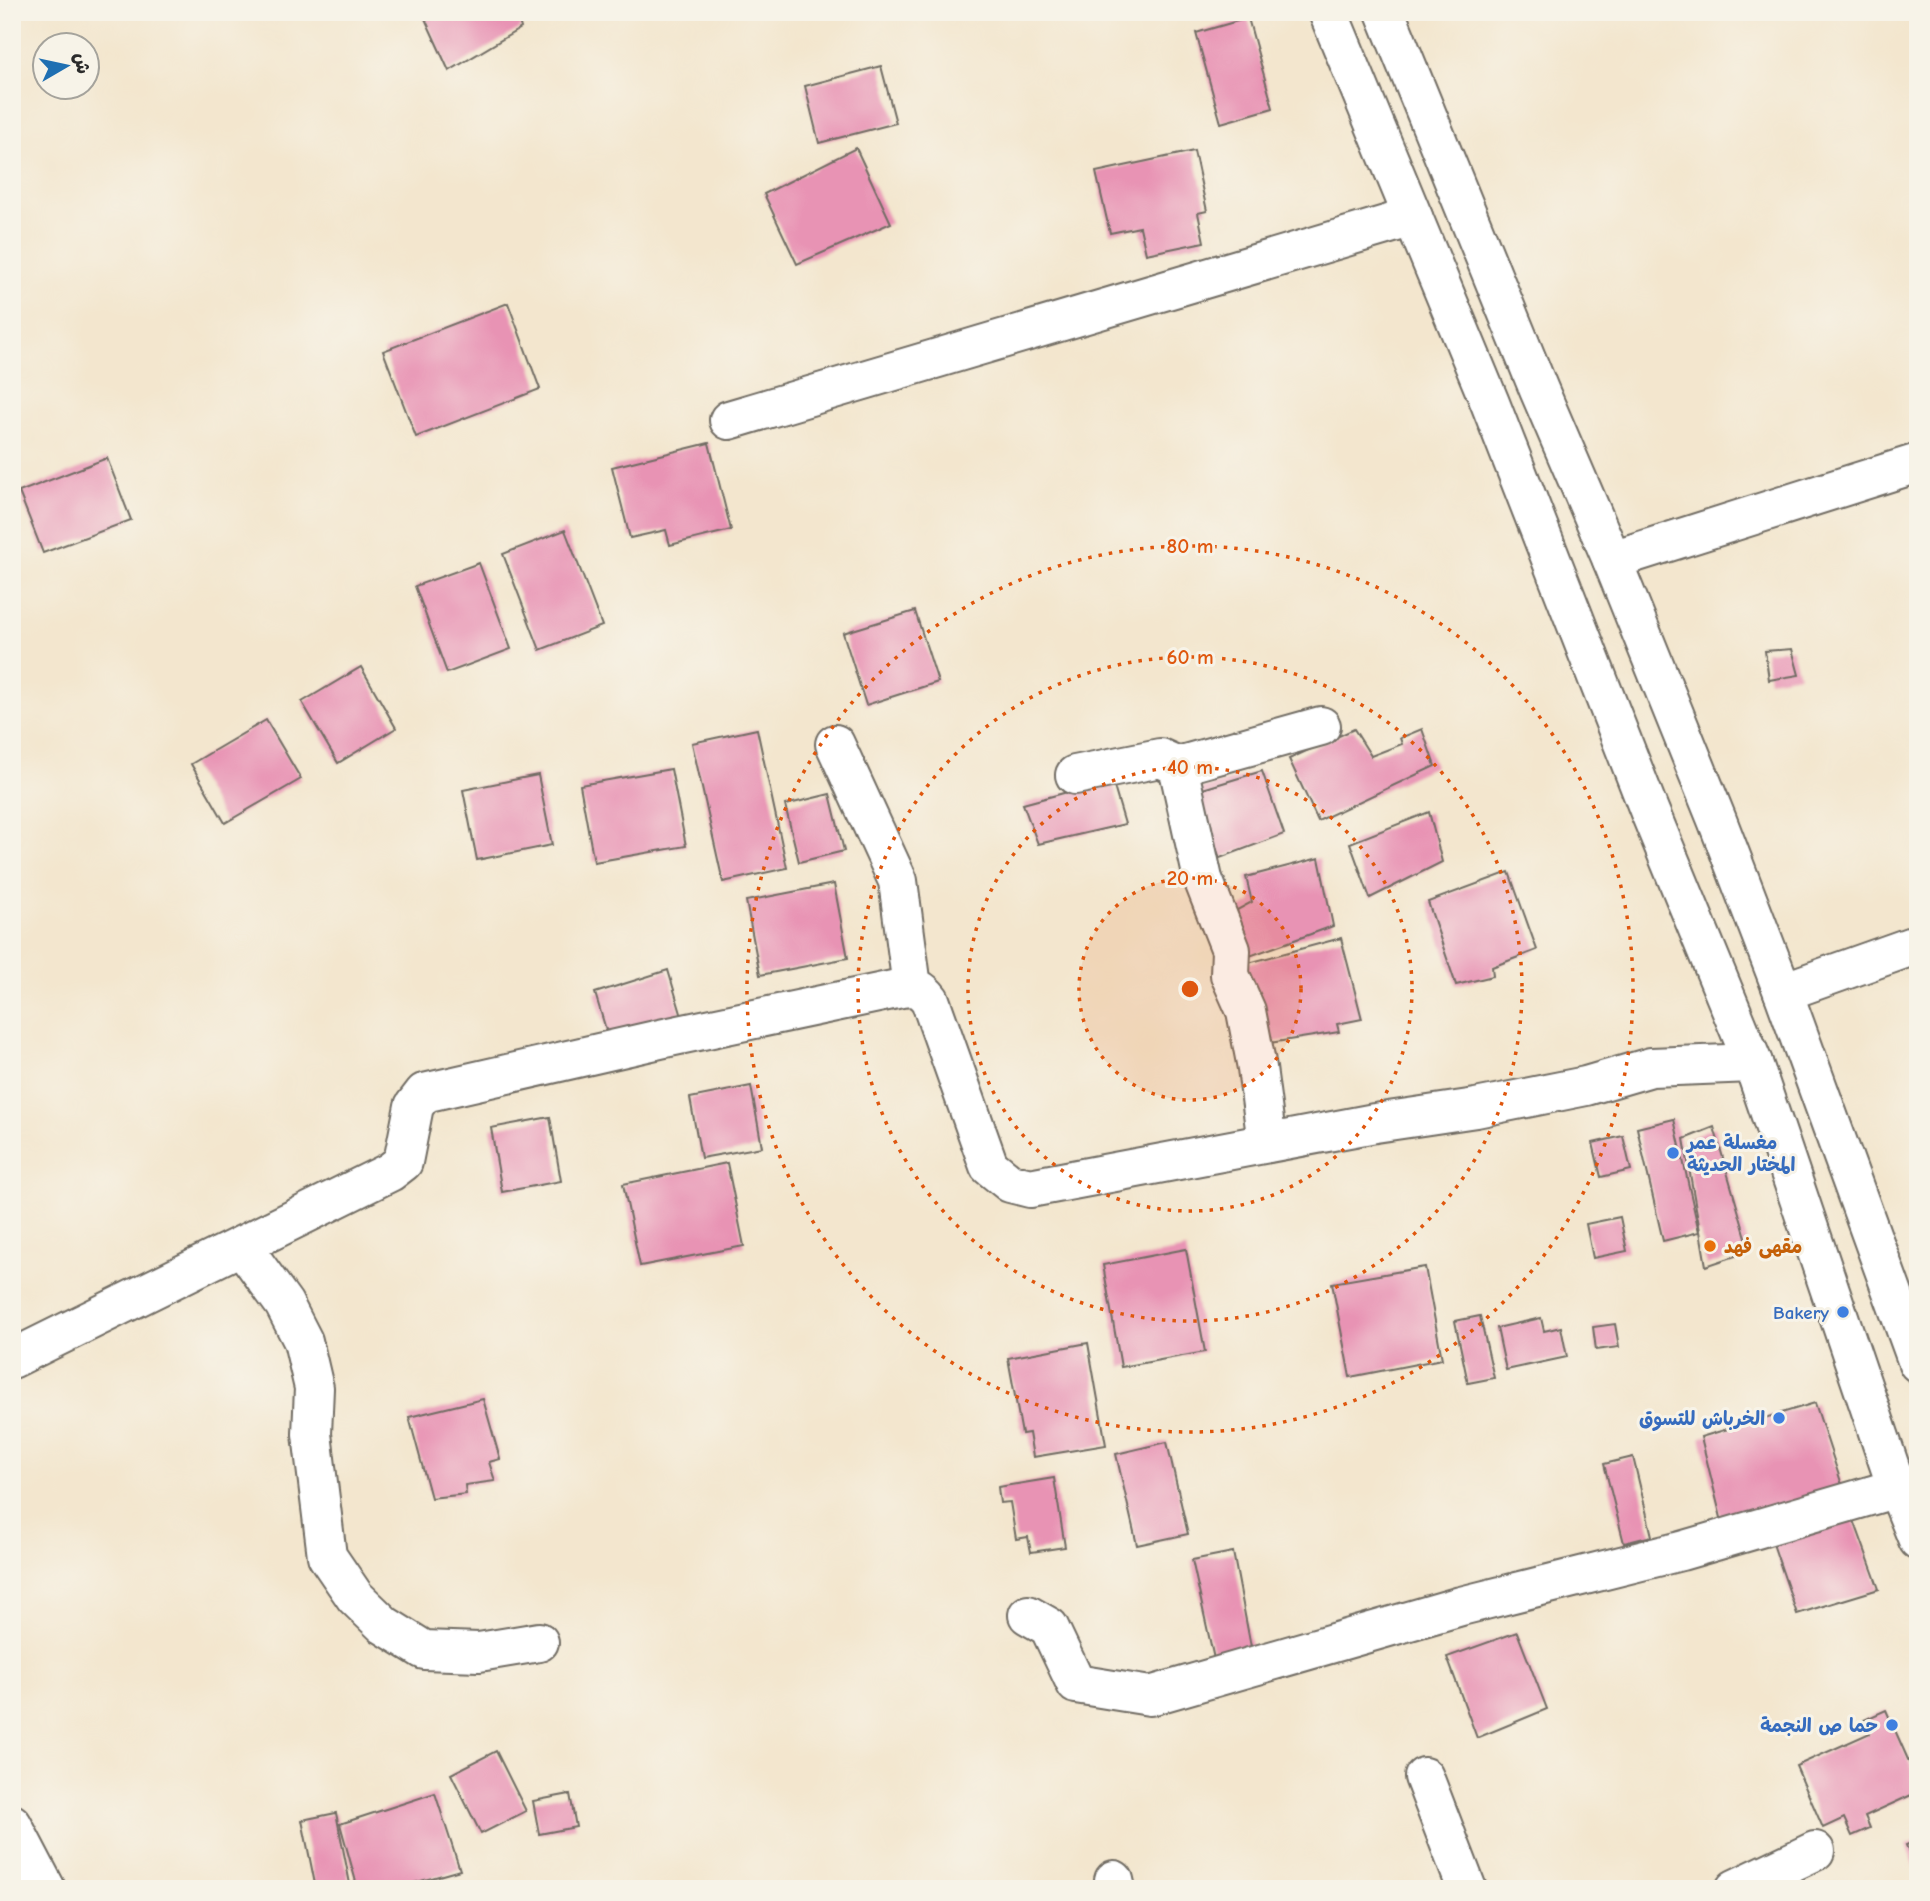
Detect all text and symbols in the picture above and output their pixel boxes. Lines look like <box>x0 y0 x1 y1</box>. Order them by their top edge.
north arrow <box>32 32 102 102</box>
text: ش <box>69 51 94 76</box>
text: 80 m <box>1167 534 1213 558</box>
text: 60 m <box>1166 645 1214 669</box>
text: 40 m <box>1167 755 1213 779</box>
text: 20 m <box>1167 866 1213 890</box>
centre of rings <box>1178 977 1202 1001</box>
place label: مغسلة عمر المختار الحديثة <box>1685 1132 1795 1176</box>
marker: مغسلة عمر المختار الحديثة <box>1665 1145 1681 1161</box>
place label: مقهى فهد <box>1724 1236 1802 1259</box>
marker: مقهى فهد <box>1702 1238 1718 1254</box>
place label: Bakery <box>1773 1302 1829 1324</box>
marker: Bakery <box>1835 1304 1851 1320</box>
place label: الخرباش للتسوق <box>1639 1408 1765 1432</box>
marker: الخرباش للتسوق <box>1771 1410 1787 1426</box>
place label: حما ص النجمة <box>1760 1715 1878 1737</box>
marker: حما ص النجمة <box>1884 1717 1900 1733</box>

